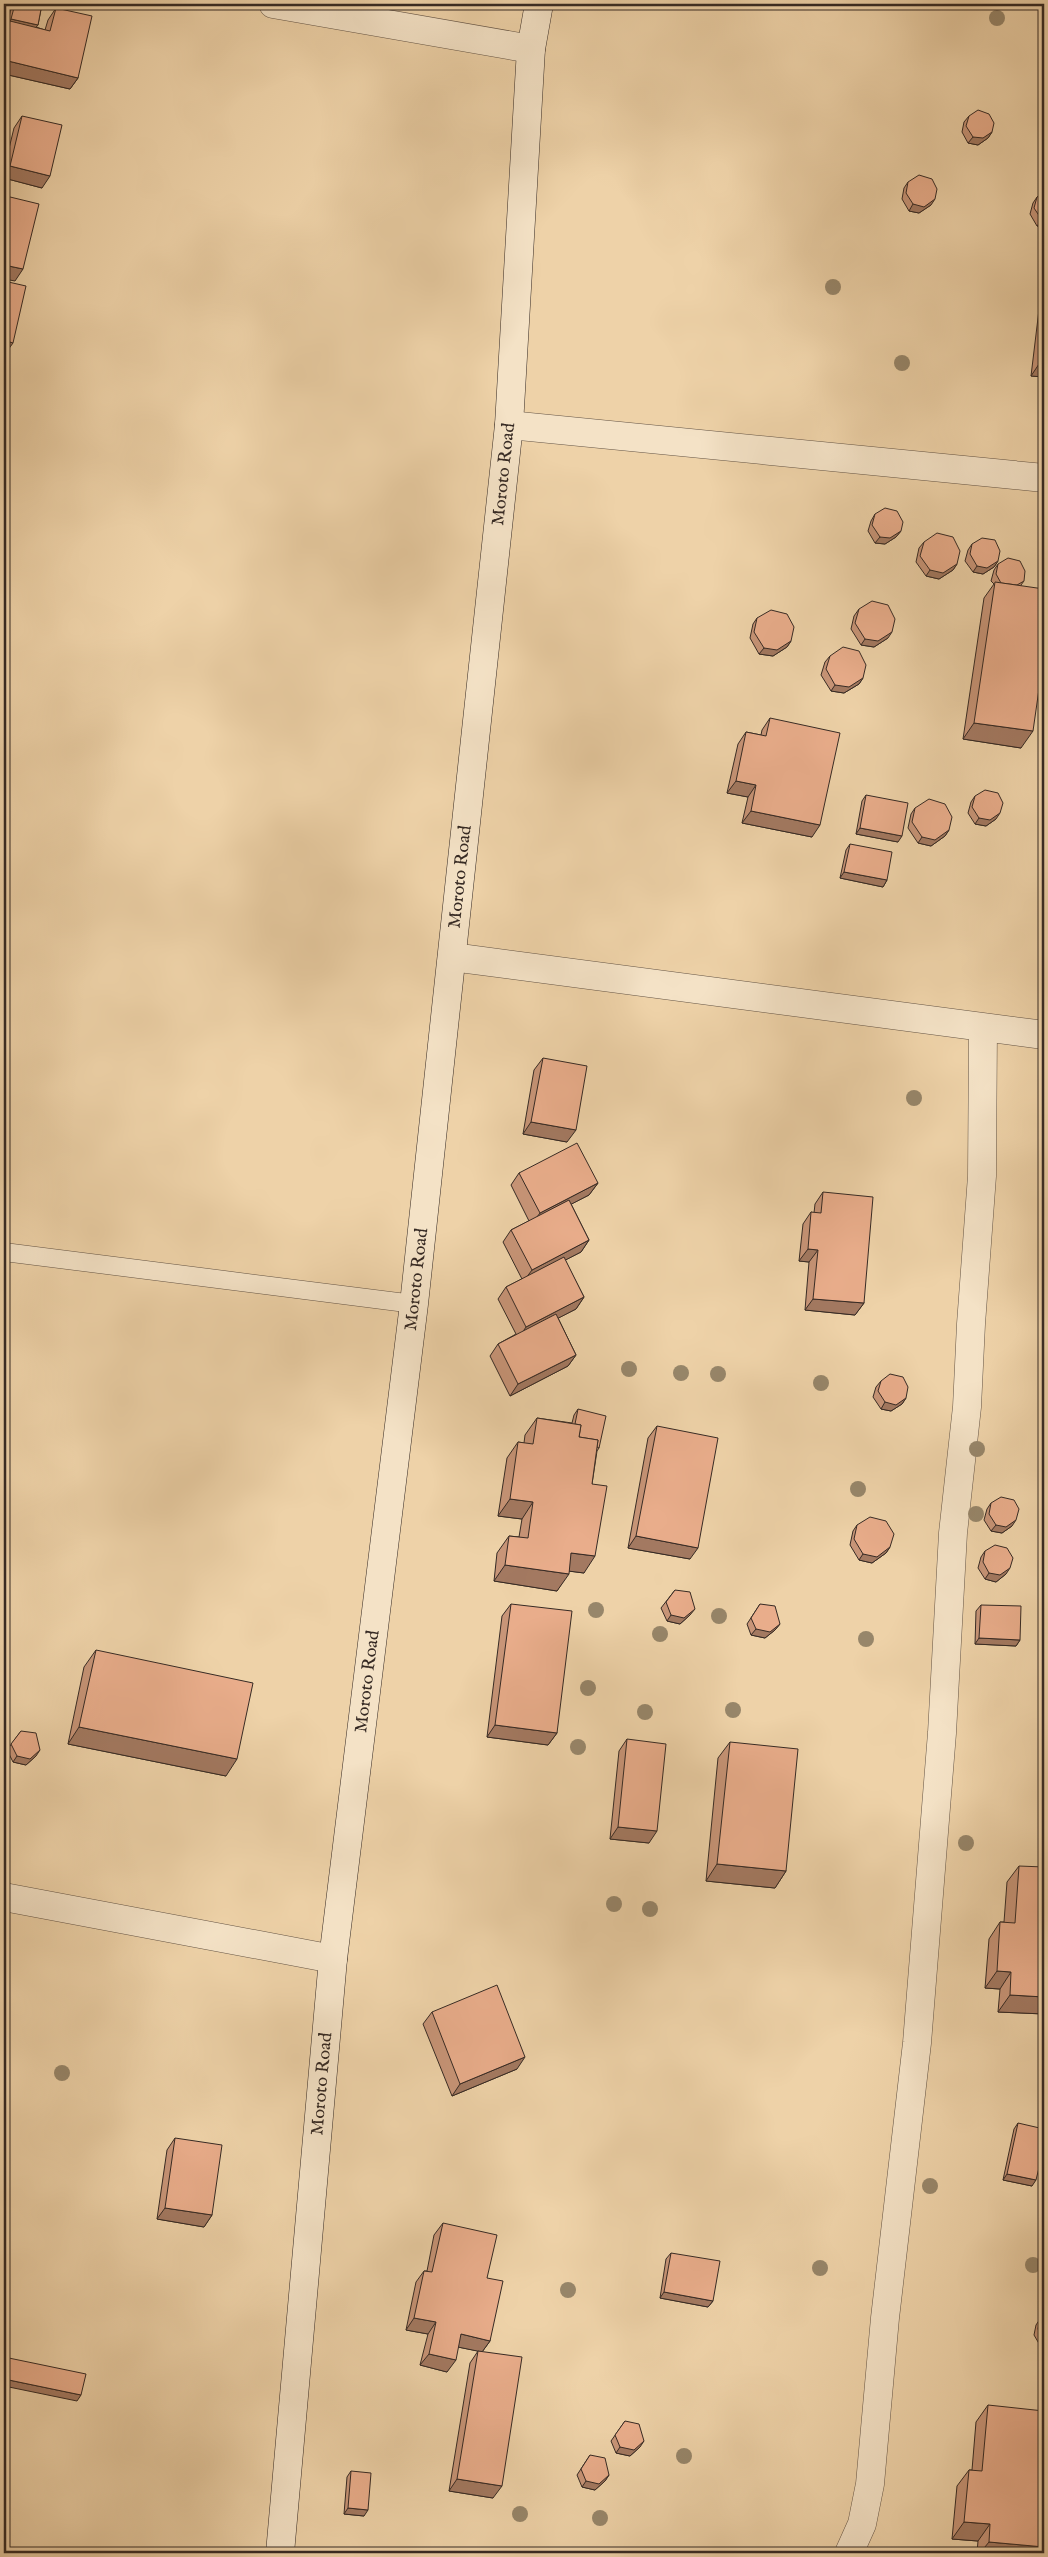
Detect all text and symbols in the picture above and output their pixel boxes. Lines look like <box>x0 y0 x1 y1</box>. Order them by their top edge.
street label: Moroto Road <box>487 421 521 527</box>
street label: Moroto Road <box>443 824 477 929</box>
street label: Moroto Road <box>399 1227 434 1332</box>
street label: Moroto Road <box>350 1628 385 1734</box>
street label: Moroto Road <box>306 2031 338 2136</box>

